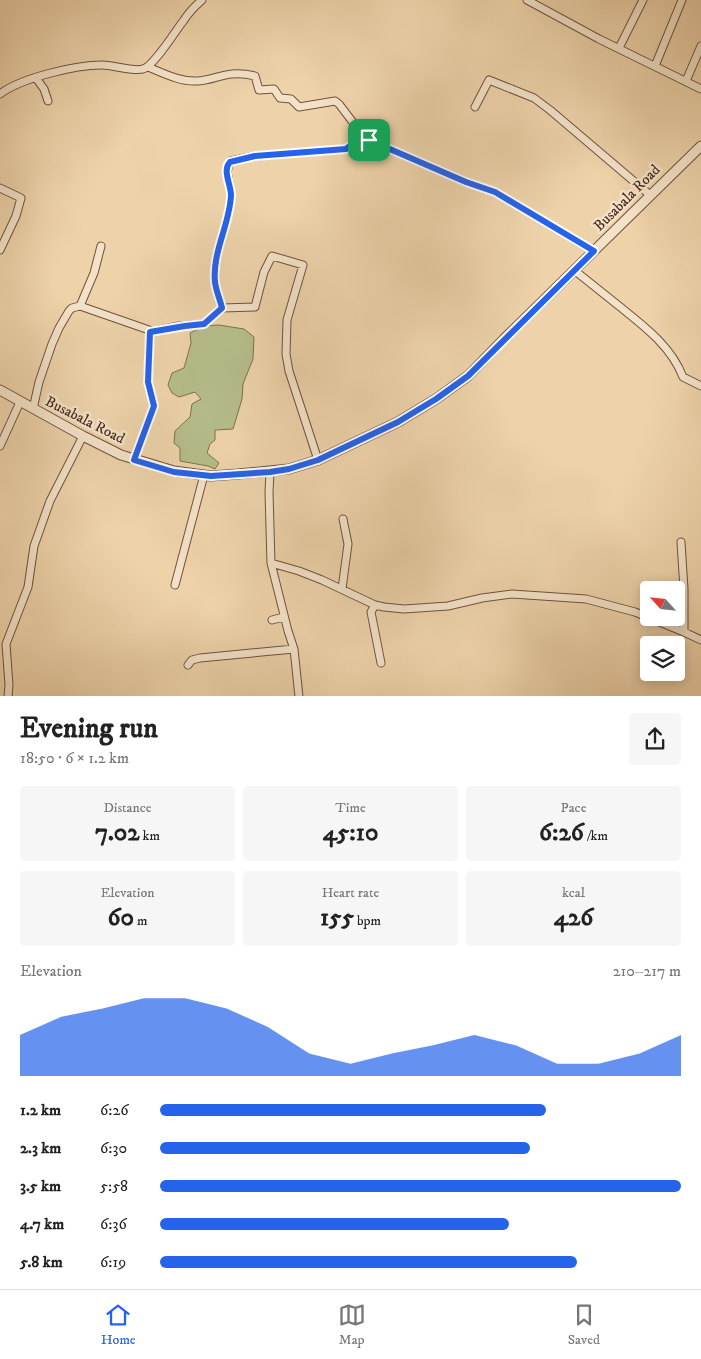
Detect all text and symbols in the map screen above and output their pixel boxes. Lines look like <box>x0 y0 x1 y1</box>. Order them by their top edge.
pin <box>348 119 390 161</box>
icon: arrive <box>355 126 383 154</box>
street label: Busabala Road <box>590 160 665 235</box>
street label: Busabala Road <box>42 392 128 448</box>
north arrow <box>640 581 685 626</box>
map controls <box>640 581 685 681</box>
button: layers <box>640 636 685 681</box>
text: Evening run <box>20 711 158 746</box>
button: share <box>629 713 681 765</box>
text: 18:50 · 6 × 1.2 km <box>20 748 129 768</box>
text: Distance <box>103 799 152 817</box>
text: Time <box>335 799 366 817</box>
text: Pace <box>561 799 586 817</box>
text: 7.02 <box>95 817 140 848</box>
text: 45:10 <box>323 817 378 848</box>
text: 6:26 <box>539 817 584 848</box>
text: km <box>140 827 160 845</box>
text: /km <box>584 827 608 845</box>
text: Elevation <box>100 884 155 902</box>
text: Heart rate <box>322 884 379 902</box>
text: kcal <box>562 884 585 902</box>
text: 60 <box>108 902 134 933</box>
text: 155 <box>320 902 354 933</box>
text: 426 <box>554 902 593 933</box>
text: m <box>134 912 148 930</box>
text: bpm <box>354 912 381 930</box>
text: Elevation <box>20 961 82 981</box>
text: 210–217 m <box>613 961 681 981</box>
text: 1.2 km <box>20 1100 61 1120</box>
text: 6:26 <box>100 1100 129 1120</box>
text: 2.3 km <box>20 1138 61 1158</box>
text: 6:30 <box>100 1138 127 1158</box>
text: 3.5 km <box>20 1176 61 1196</box>
text: 5:58 <box>100 1176 128 1196</box>
text: 4.7 km <box>20 1214 64 1234</box>
text: 6:36 <box>100 1214 127 1234</box>
text: 5.8 km <box>20 1252 63 1272</box>
text: 6:19 <box>100 1252 126 1272</box>
tab: Home <box>101 1301 136 1349</box>
tab: Map <box>338 1301 366 1349</box>
tab: Saved <box>568 1301 600 1349</box>

